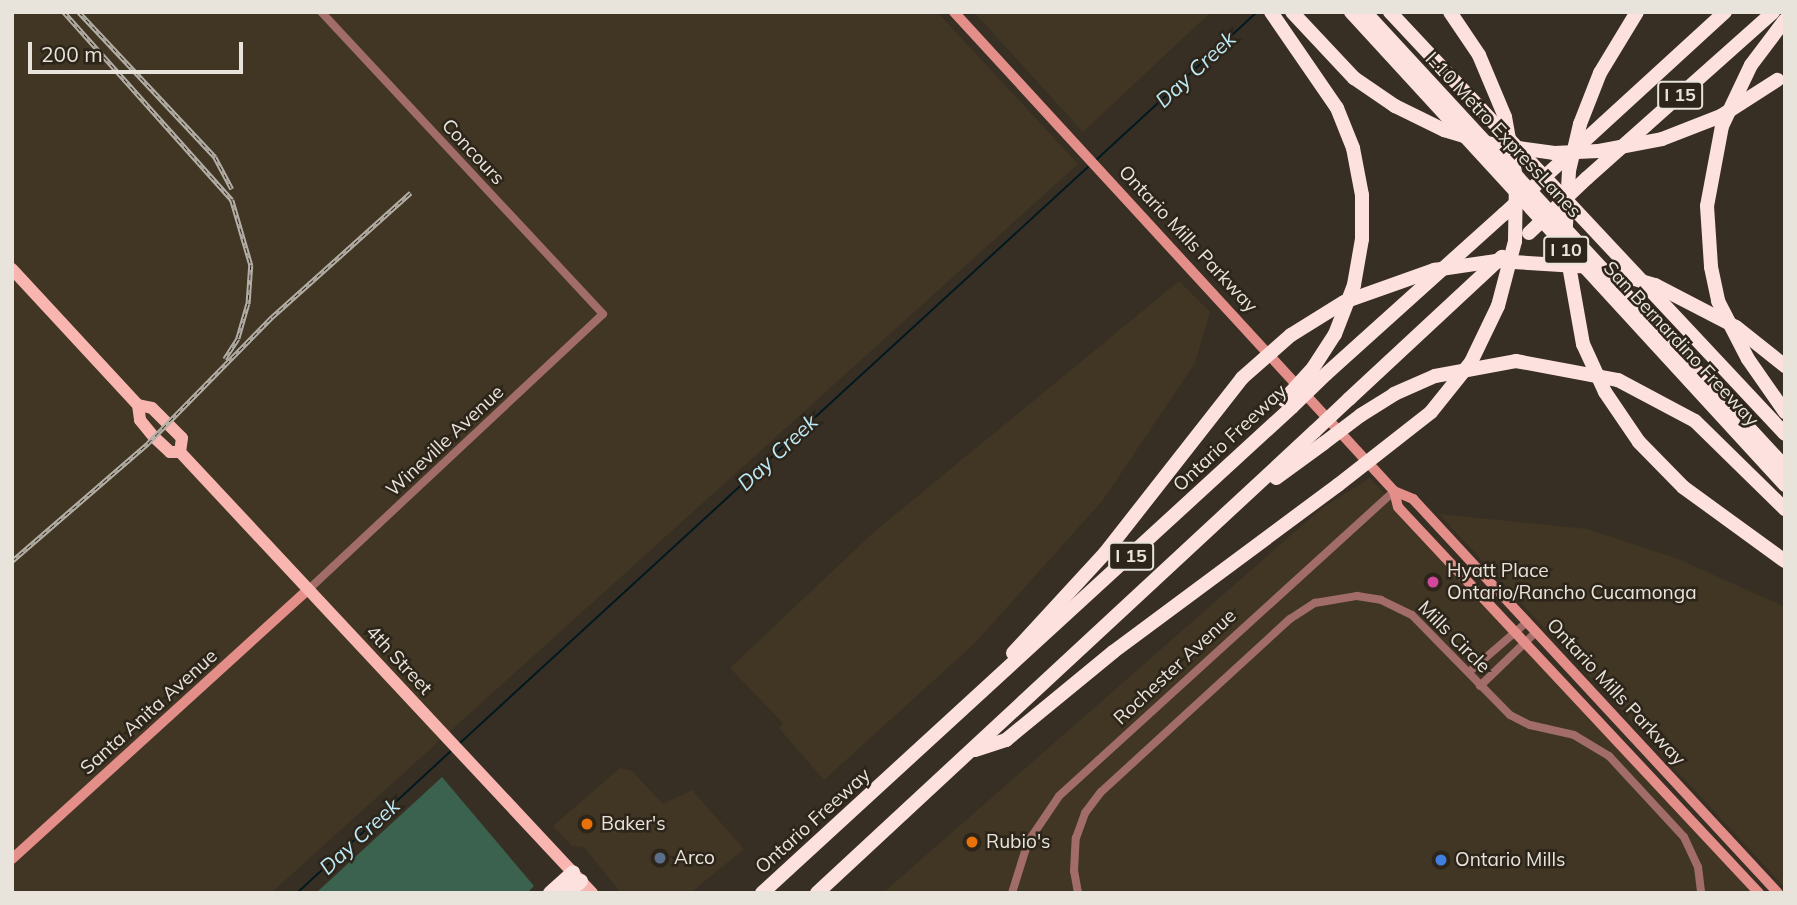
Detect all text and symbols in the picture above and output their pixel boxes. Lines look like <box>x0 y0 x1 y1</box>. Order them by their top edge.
water label: Day Creek <box>1150 26 1240 112</box>
scale bar <box>32 28 247 72</box>
text: 200 m <box>41 41 103 67</box>
street label: I-10 Metro ExpressLanes <box>1420 48 1586 222</box>
road number: I 15 <box>1656 80 1704 110</box>
street label: Concours <box>437 114 509 190</box>
street label: Ontario Mills Parkway <box>1114 161 1262 317</box>
road number: I 10 <box>1542 236 1590 264</box>
street label: San Bernardino Freeway <box>1599 257 1763 431</box>
street label: Ontario Freeway <box>1169 380 1291 496</box>
street label: Wineville Avenue <box>382 381 508 501</box>
water label: Day Creek <box>732 409 822 495</box>
road number: I 15 <box>1106 542 1156 570</box>
place label: Hyatt Place Ontario/Rancho Cucamonga <box>1447 560 1697 604</box>
marker: Hyatt Place Ontario/Rancho Cucamonga <box>1425 574 1441 590</box>
street label: Mills Circle <box>1413 596 1495 678</box>
street label: Rochester Avenue <box>1109 604 1241 730</box>
street label: Ontario Mills Parkway <box>1542 614 1690 770</box>
street label: 4th Street <box>361 621 437 699</box>
street label: Santa Anita Avenue <box>76 645 222 779</box>
street label: Ontario Freeway <box>751 763 875 879</box>
water label: Day Creek <box>314 793 404 879</box>
place label: Baker's <box>601 813 666 835</box>
marker: Baker's <box>579 816 595 832</box>
place label: Rubio's <box>986 831 1051 853</box>
marker: Rubio's <box>964 834 980 850</box>
place label: Arco <box>674 847 715 869</box>
place label: Ontario Mills <box>1455 849 1565 871</box>
marker: Arco <box>652 850 668 866</box>
marker: Ontario Mills <box>1433 852 1449 868</box>

